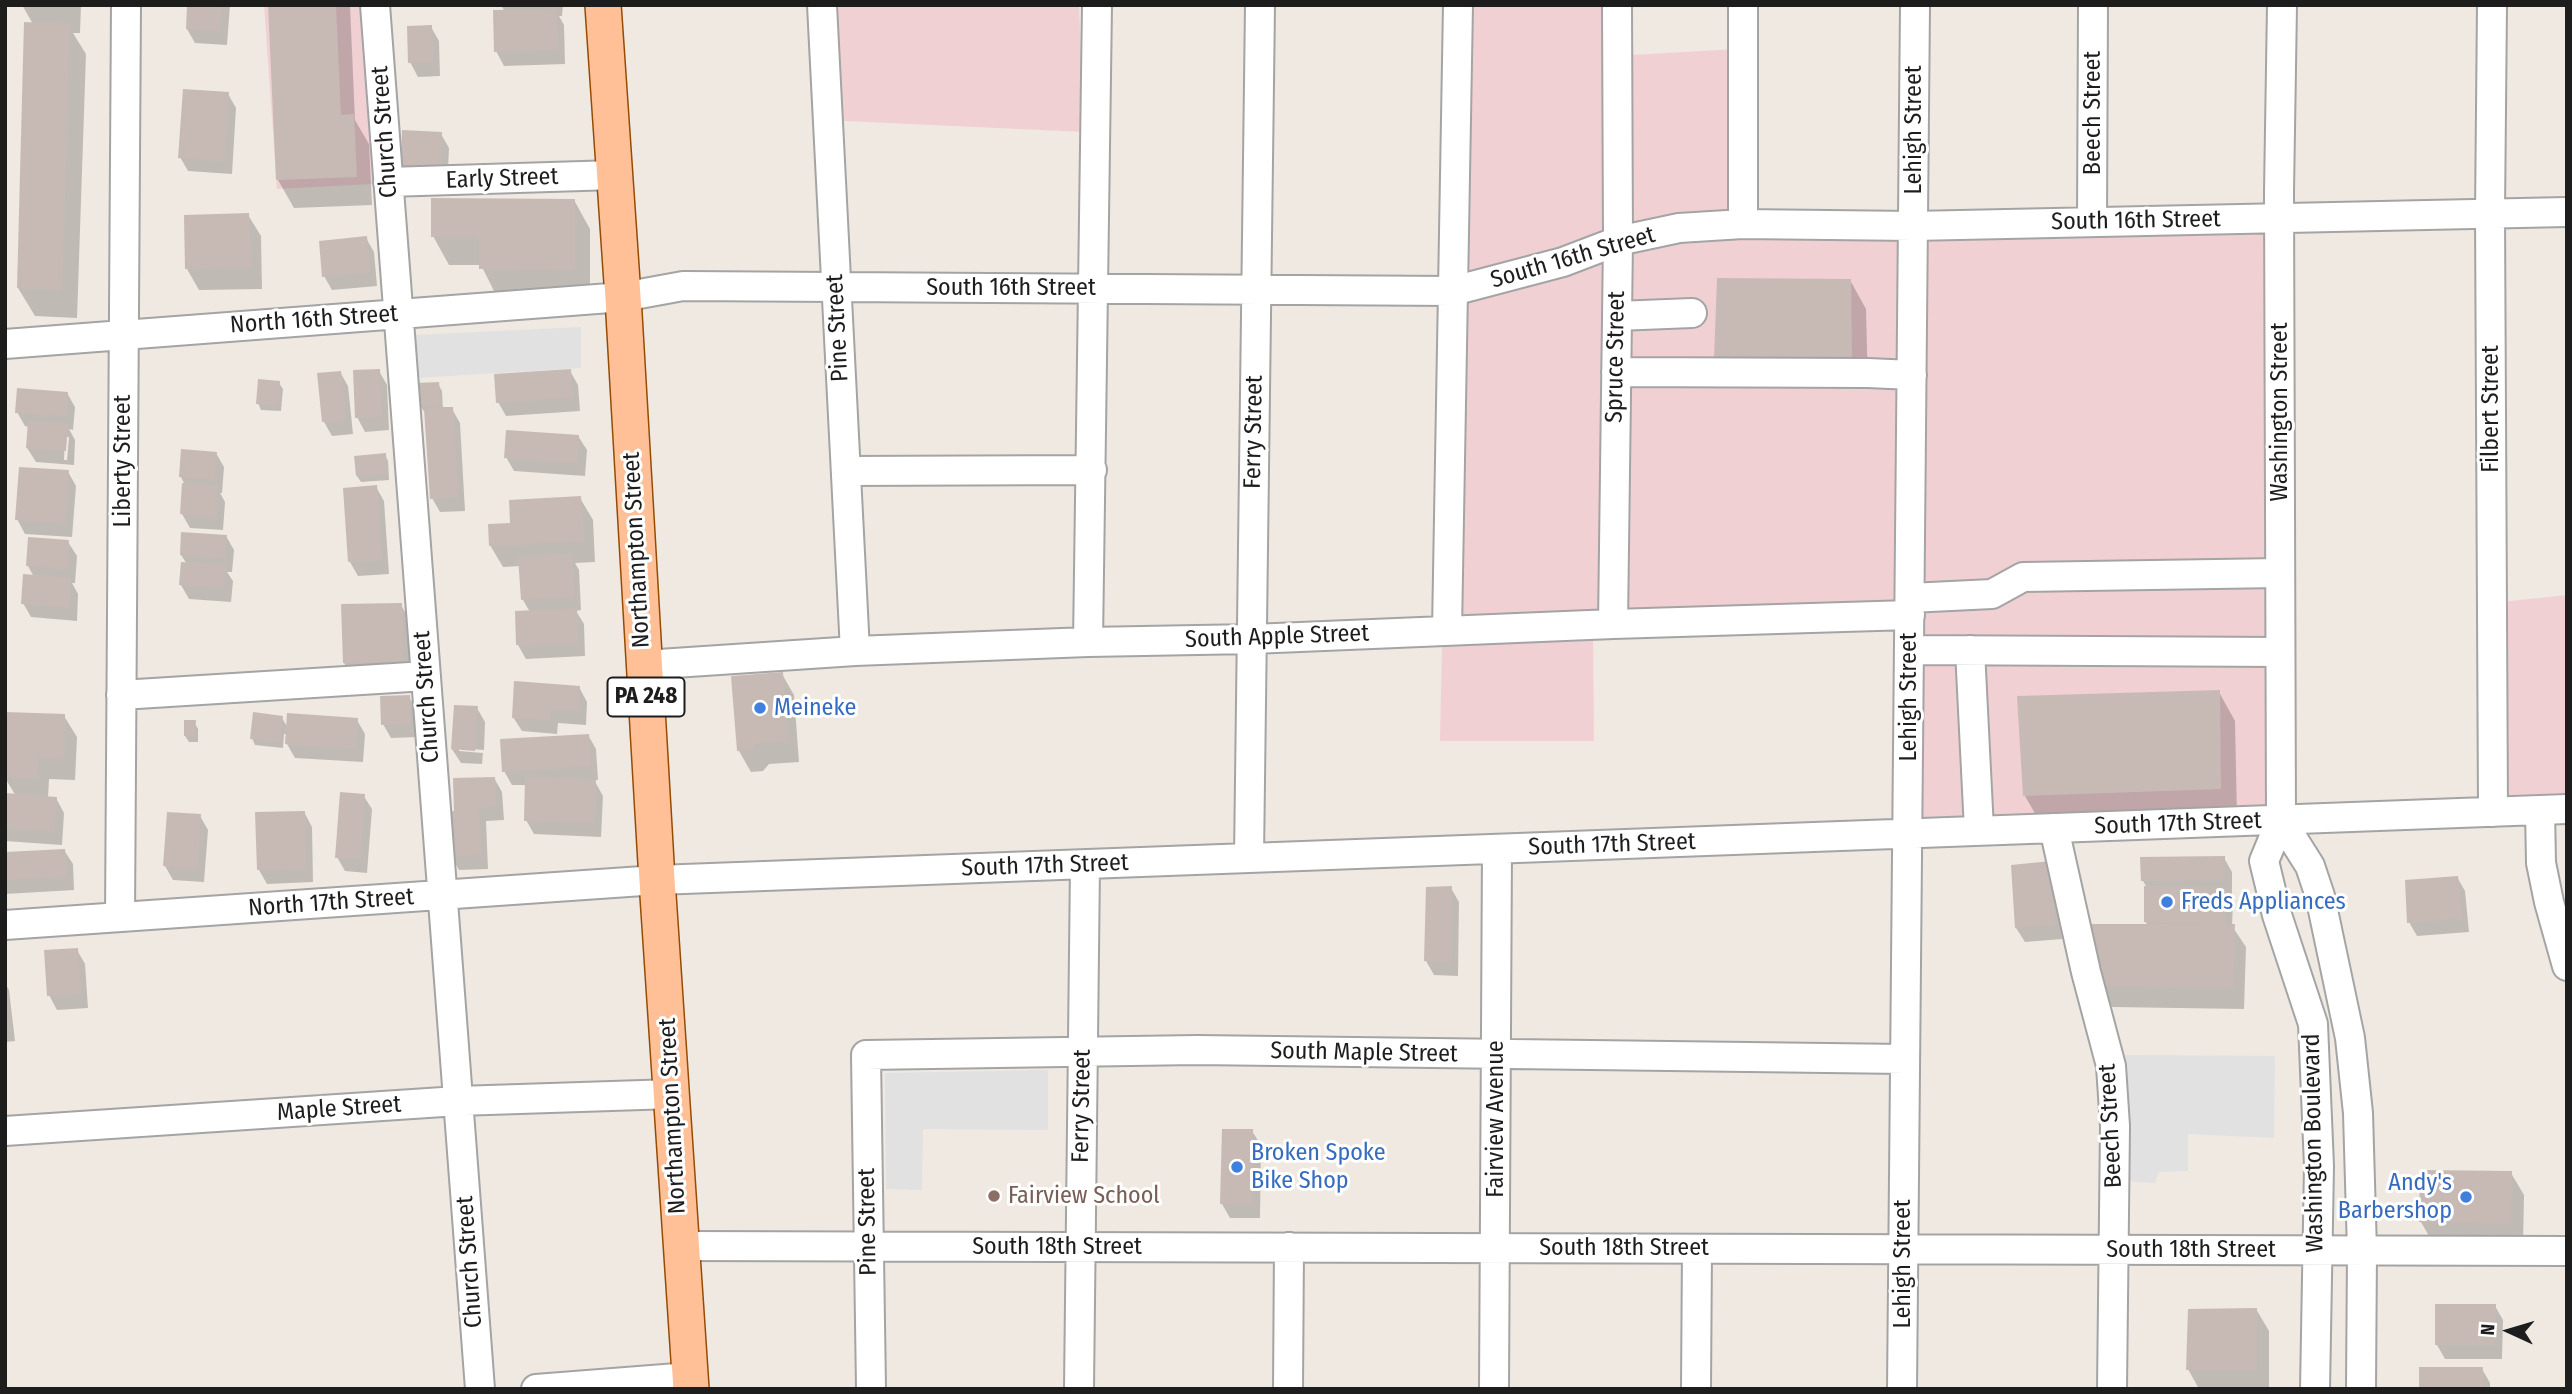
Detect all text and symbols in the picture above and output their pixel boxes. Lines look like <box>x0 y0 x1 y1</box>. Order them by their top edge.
street label: Beech Street <box>2079 51 2107 175</box>
street label: Church Street <box>366 65 404 199</box>
street label: Lehigh Street <box>1900 65 1928 195</box>
street label: Early Street <box>445 163 559 195</box>
street label: South 16th Street <box>2051 205 2221 237</box>
street label: South 16th Street <box>1488 221 1658 295</box>
street label: Pine Street <box>821 273 855 383</box>
street label: South 16th Street <box>926 274 1096 302</box>
street label: Spruce Street <box>1600 291 1632 423</box>
street label: North 16th Street <box>229 300 399 340</box>
street label: Washington Street <box>2266 322 2294 502</box>
street label: Filbert Street <box>2477 345 2505 473</box>
street label: Ferry Street <box>1239 375 1269 489</box>
street label: Liberty Street <box>109 395 137 527</box>
street label: Northampton Street <box>617 451 657 649</box>
street label: South Apple Street <box>1185 619 1369 655</box>
street label: Church Street <box>408 630 446 764</box>
street label: Lehigh Street <box>1895 632 1923 762</box>
road number: PA 248 <box>608 678 684 716</box>
place label: Meineke <box>774 694 856 722</box>
marker: Meineke <box>752 700 768 716</box>
street label: South 17th Street <box>2094 807 2262 841</box>
street label: South 17th Street <box>1528 828 1696 862</box>
street label: South 17th Street <box>961 849 1129 883</box>
street label: North 17th Street <box>247 883 415 923</box>
place label: Freds Appliances <box>2181 888 2346 916</box>
marker: Freds Appliances <box>2159 894 2175 910</box>
street label: Northampton Street <box>653 1017 693 1215</box>
street label: Washington Boulevard <box>2298 1033 2330 1253</box>
street label: South Maple Street <box>1270 1037 1458 1069</box>
street label: Fairview Avenue <box>1482 1040 1510 1198</box>
street label: Ferry Street <box>1067 1049 1097 1163</box>
street label: Beech Street <box>2093 1063 2129 1189</box>
street label: Maple Street <box>276 1090 402 1128</box>
place label: Broken Spoke Bike Shop <box>1251 1139 1386 1195</box>
marker: Broken Spoke Bike Shop <box>1229 1159 1245 1175</box>
street label: Pine Street <box>853 1168 883 1276</box>
place label: Andy's Barbershop <box>2338 1169 2452 1225</box>
place label: Fairview School <box>1008 1182 1160 1210</box>
marker: Fairview School <box>986 1188 1002 1204</box>
marker: Andy's Barbershop <box>2458 1189 2474 1205</box>
street label: Church Street <box>451 1195 489 1329</box>
street label: Lehigh Street <box>1889 1199 1917 1329</box>
street label: South 18th Street <box>972 1233 1142 1261</box>
street label: South 18th Street <box>1539 1234 1709 1262</box>
street label: South 18th Street <box>2106 1236 2276 1264</box>
north arrow <box>2474 1296 2544 1366</box>
text: N <box>2476 1323 2499 1336</box>

